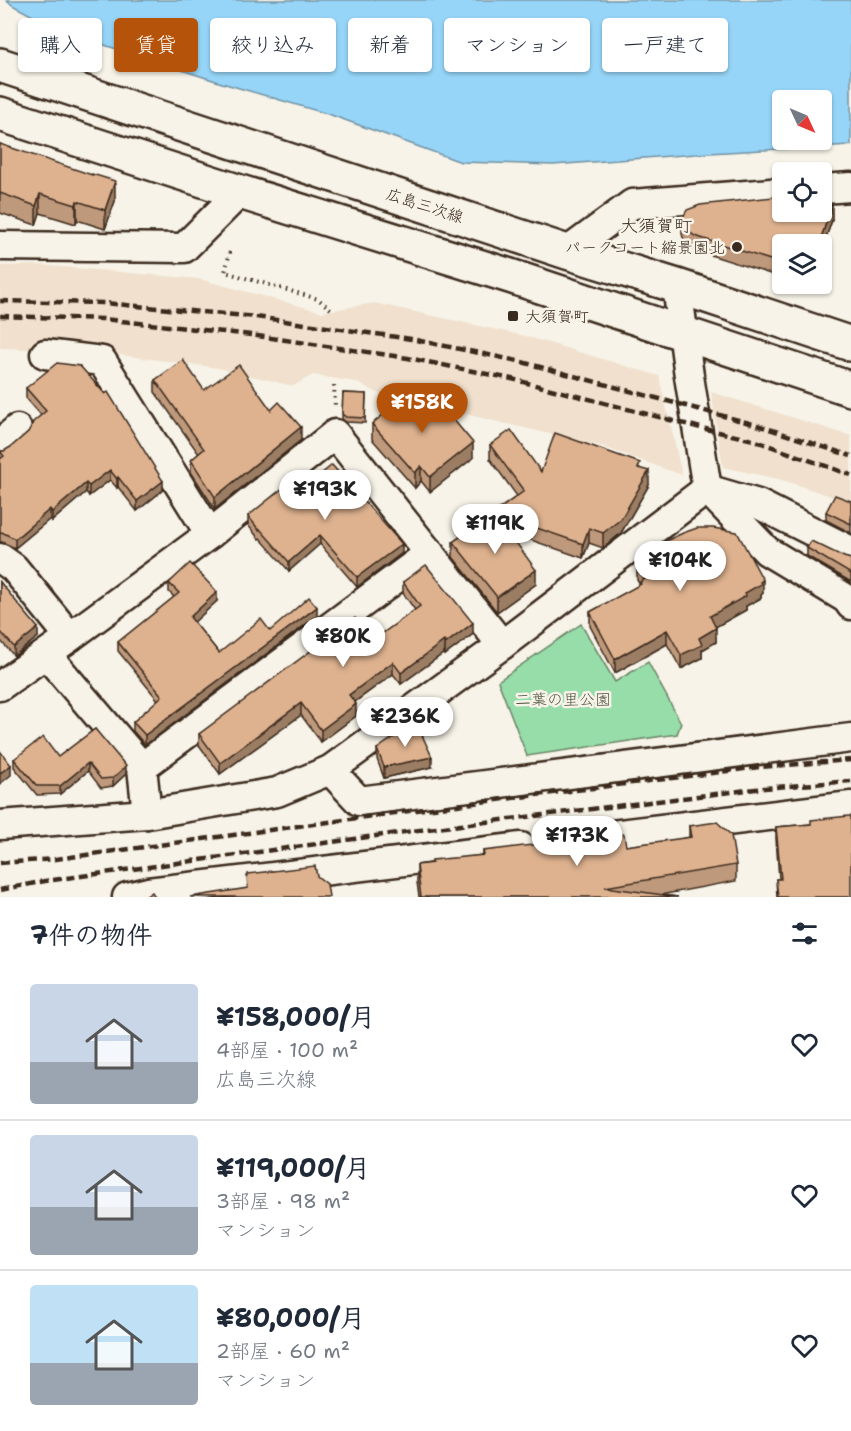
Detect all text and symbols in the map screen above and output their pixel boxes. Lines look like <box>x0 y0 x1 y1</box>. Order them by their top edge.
chip: 購入 <box>18 18 102 72</box>
chip: 賃貸 <box>114 18 198 72</box>
chip: 絞り込み <box>210 18 336 72</box>
chip: 新着 <box>348 18 432 72</box>
chip: マンション <box>444 18 590 72</box>
chip: 一戸建て <box>602 18 728 72</box>
north arrow <box>772 90 832 150</box>
map controls <box>772 90 832 294</box>
button: locate <box>772 162 832 222</box>
street label: 広島三次線 <box>384 183 466 228</box>
district label: 大須賀町 <box>620 214 692 238</box>
button: layers <box>772 234 832 294</box>
place label: パークコート縮景園北 <box>565 237 725 258</box>
marker: パークコート縮景園北 <box>730 240 744 254</box>
place label: 大須賀町 <box>525 306 589 327</box>
marker: 大須賀町 <box>506 309 520 323</box>
pin: ¥158K <box>380 383 464 434</box>
text: ¥158K <box>391 389 453 415</box>
pin: ¥193K <box>283 470 367 521</box>
text: ¥193K <box>293 476 357 502</box>
pin: ¥119K <box>453 504 537 555</box>
text: ¥119K <box>466 510 524 536</box>
pin: ¥104K <box>638 541 722 592</box>
text: ¥104K <box>648 547 712 573</box>
pin: ¥80K <box>307 617 379 668</box>
text: ¥80K <box>315 623 371 649</box>
park label: 二葉の里公園 <box>515 689 611 710</box>
pin: ¥236K <box>363 697 447 748</box>
text: ¥236K <box>370 703 440 729</box>
pin: ¥173K <box>535 816 619 867</box>
text: ¥173K <box>545 822 609 848</box>
text: 7件の物件 <box>30 917 152 952</box>
icon: filters <box>788 917 821 950</box>
text: ¥158,000/月 <box>216 999 376 1034</box>
icon: home <box>78 1008 150 1080</box>
icon: heart <box>788 1028 821 1061</box>
text: 4部屋 · 100 m² <box>216 1037 358 1063</box>
text: 広島三次線 <box>216 1066 316 1092</box>
text: ¥119,000/月 <box>216 1150 371 1185</box>
icon: home <box>78 1159 150 1231</box>
icon: heart <box>788 1179 821 1212</box>
text: 3部屋 · 98 m² <box>216 1188 350 1214</box>
text: マンション <box>216 1217 315 1243</box>
text: ¥80,000/月 <box>216 1300 366 1335</box>
icon: home <box>78 1309 150 1381</box>
icon: heart <box>788 1329 821 1362</box>
text: 2部屋 · 60 m² <box>216 1338 350 1364</box>
text: マンション <box>216 1367 315 1393</box>

